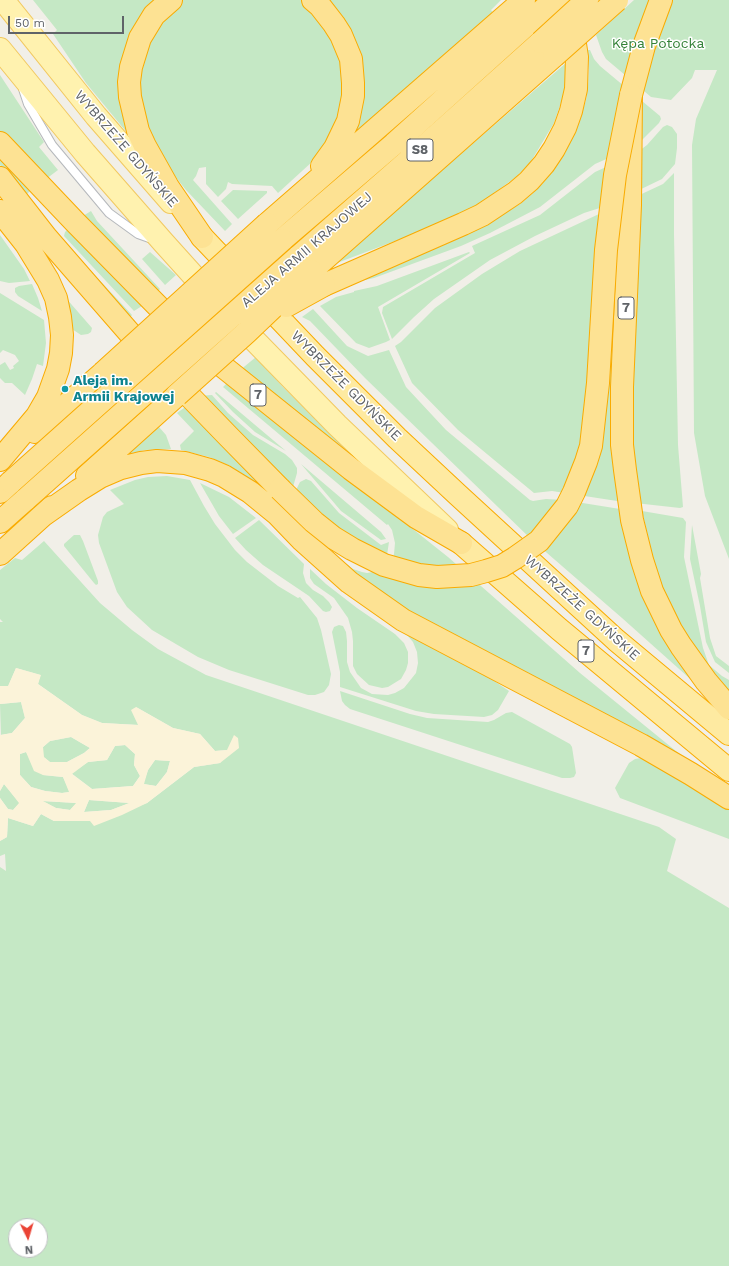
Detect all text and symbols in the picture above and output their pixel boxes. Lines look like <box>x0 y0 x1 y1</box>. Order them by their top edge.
scale bar <box>10 8 126 34</box>
text: 50 m <box>15 16 45 30</box>
park label: Kępa Potocka <box>612 36 704 52</box>
street label: WYBRZEŻE GDYŃSKIE <box>71 87 181 211</box>
road number: S8 <box>407 139 433 161</box>
street label: ALEJA ARMII KRAJOWEJ <box>238 189 376 311</box>
road number: 7 <box>618 297 634 319</box>
street label: WYBRZEŻE GDYŃSKIE <box>287 327 405 445</box>
place label: Aleja im. Armii Krajowej <box>73 373 174 406</box>
marker: Aleja im. Armii Krajowej <box>60 384 70 394</box>
road number: 7 <box>250 384 266 406</box>
street label: WYBRZEŻE GDYŃSKIE <box>521 552 643 664</box>
road number: 7 <box>578 640 594 662</box>
north arrow <box>8 1218 48 1258</box>
text: N <box>24 1243 34 1256</box>

